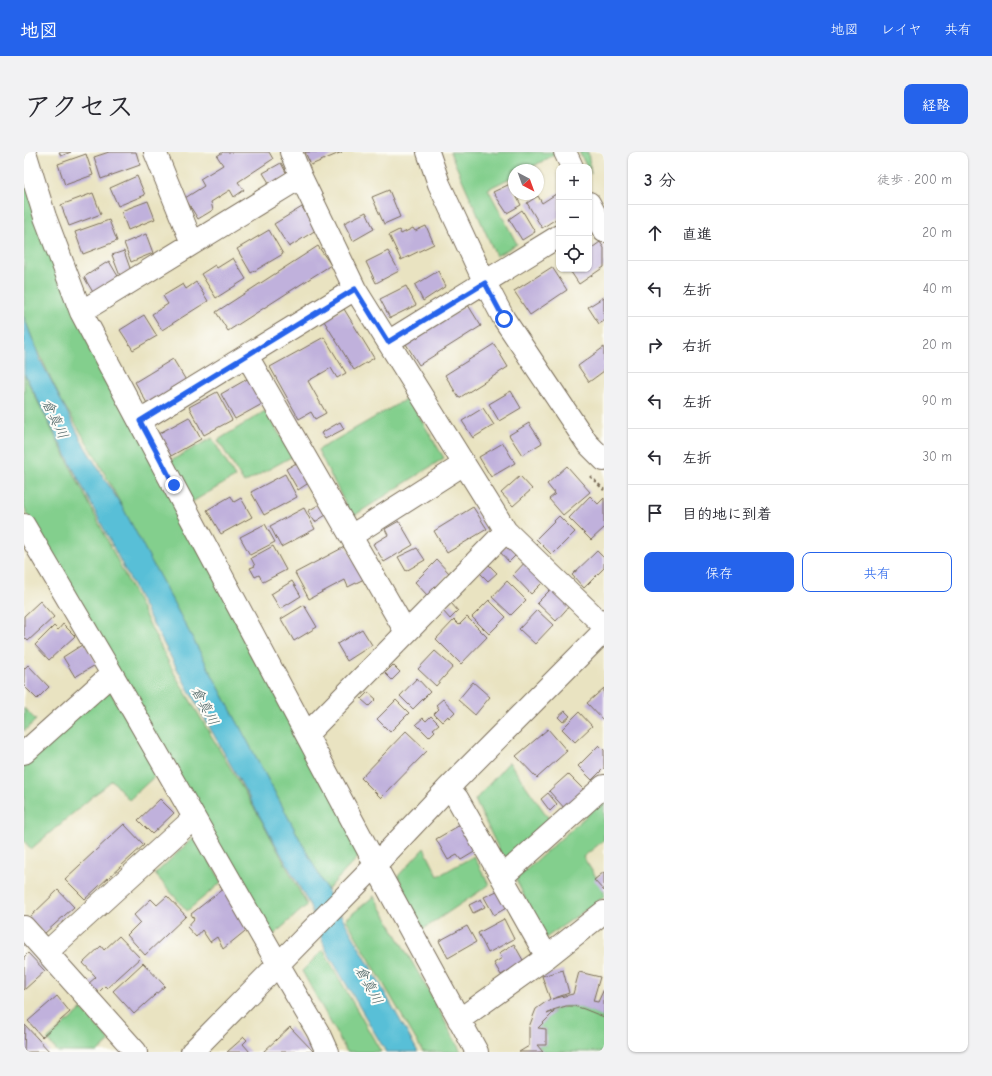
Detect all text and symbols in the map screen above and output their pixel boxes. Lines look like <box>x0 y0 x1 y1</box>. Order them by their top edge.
text: 地図 <box>20 20 58 42</box>
text: 地図 <box>831 21 859 38</box>
text: レイヤ <box>881 21 922 38</box>
text: 共有 <box>944 21 972 38</box>
button: 経路 <box>904 84 968 124</box>
text: アクセス <box>24 91 134 123</box>
north arrow <box>508 164 544 200</box>
map controls <box>556 164 592 272</box>
button: + <box>556 164 592 200</box>
text: 3 分 <box>644 171 675 190</box>
text: 徒歩 · 200 m <box>877 172 952 187</box>
button: − <box>556 200 592 236</box>
icon: ahead <box>644 222 666 244</box>
text: 直進 <box>682 225 712 243</box>
text: 20 m <box>922 225 952 240</box>
button: locate <box>556 236 592 272</box>
icon: left <box>644 278 666 300</box>
text: 左折 <box>682 281 712 299</box>
text: 40 m <box>923 281 952 296</box>
route start <box>495 310 513 328</box>
icon: right <box>644 334 666 356</box>
text: 右折 <box>682 337 712 355</box>
text: 20 m <box>922 337 952 352</box>
icon: left <box>644 390 666 412</box>
text: 左折 <box>682 393 712 411</box>
text: 90 m <box>922 393 952 408</box>
water label: 倉真川 <box>38 396 72 442</box>
icon: left <box>644 446 666 468</box>
text: 左折 <box>682 449 712 467</box>
text: 30 m <box>922 449 952 464</box>
route end <box>165 476 183 494</box>
icon: arrive <box>644 502 666 524</box>
text: 目的地に到着 <box>682 505 772 523</box>
button: 保存 <box>644 552 794 592</box>
button: 共有 <box>802 552 952 592</box>
water label: 倉真川 <box>188 683 222 729</box>
water label: 倉真川 <box>352 962 386 1008</box>

